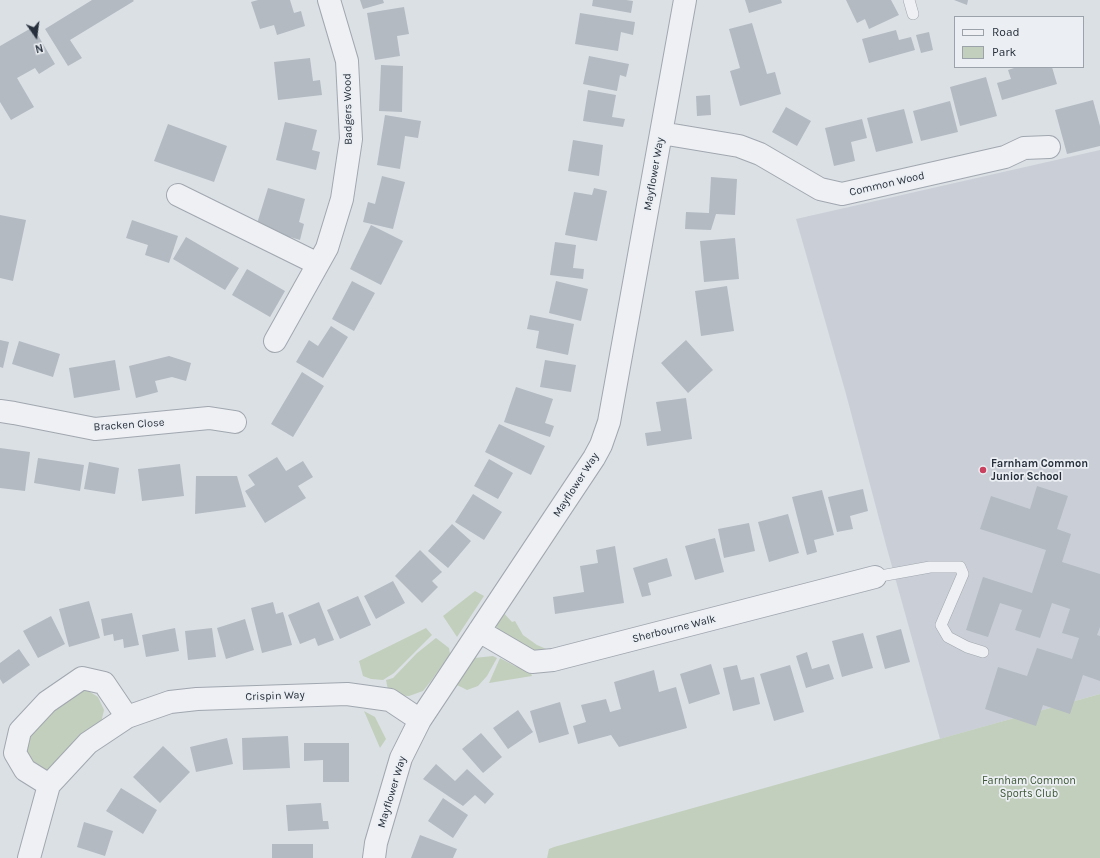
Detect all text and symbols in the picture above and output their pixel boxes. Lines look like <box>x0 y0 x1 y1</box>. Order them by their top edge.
north arrow <box>16 16 56 56</box>
legend <box>954 16 1084 68</box>
text: Road <box>992 25 1020 39</box>
text: N <box>34 41 44 55</box>
text: Park <box>992 45 1016 59</box>
street label: Badgers Wood <box>341 73 355 145</box>
street label: Mayflower Way <box>641 136 667 212</box>
street label: Common Wood <box>848 169 926 199</box>
street label: Bracken Close <box>93 416 165 434</box>
street label: Mayflower Way <box>550 450 602 520</box>
place label: Farnham Common Junior School <box>991 457 1088 483</box>
marker: Farnham Common Junior School <box>978 465 988 475</box>
street label: Sherbourne Walk <box>631 612 717 646</box>
street label: Crispin Way <box>245 688 305 704</box>
street label: Mayflower Way <box>375 755 409 829</box>
park label: Farnham Common Sports Club <box>982 774 1076 800</box>

